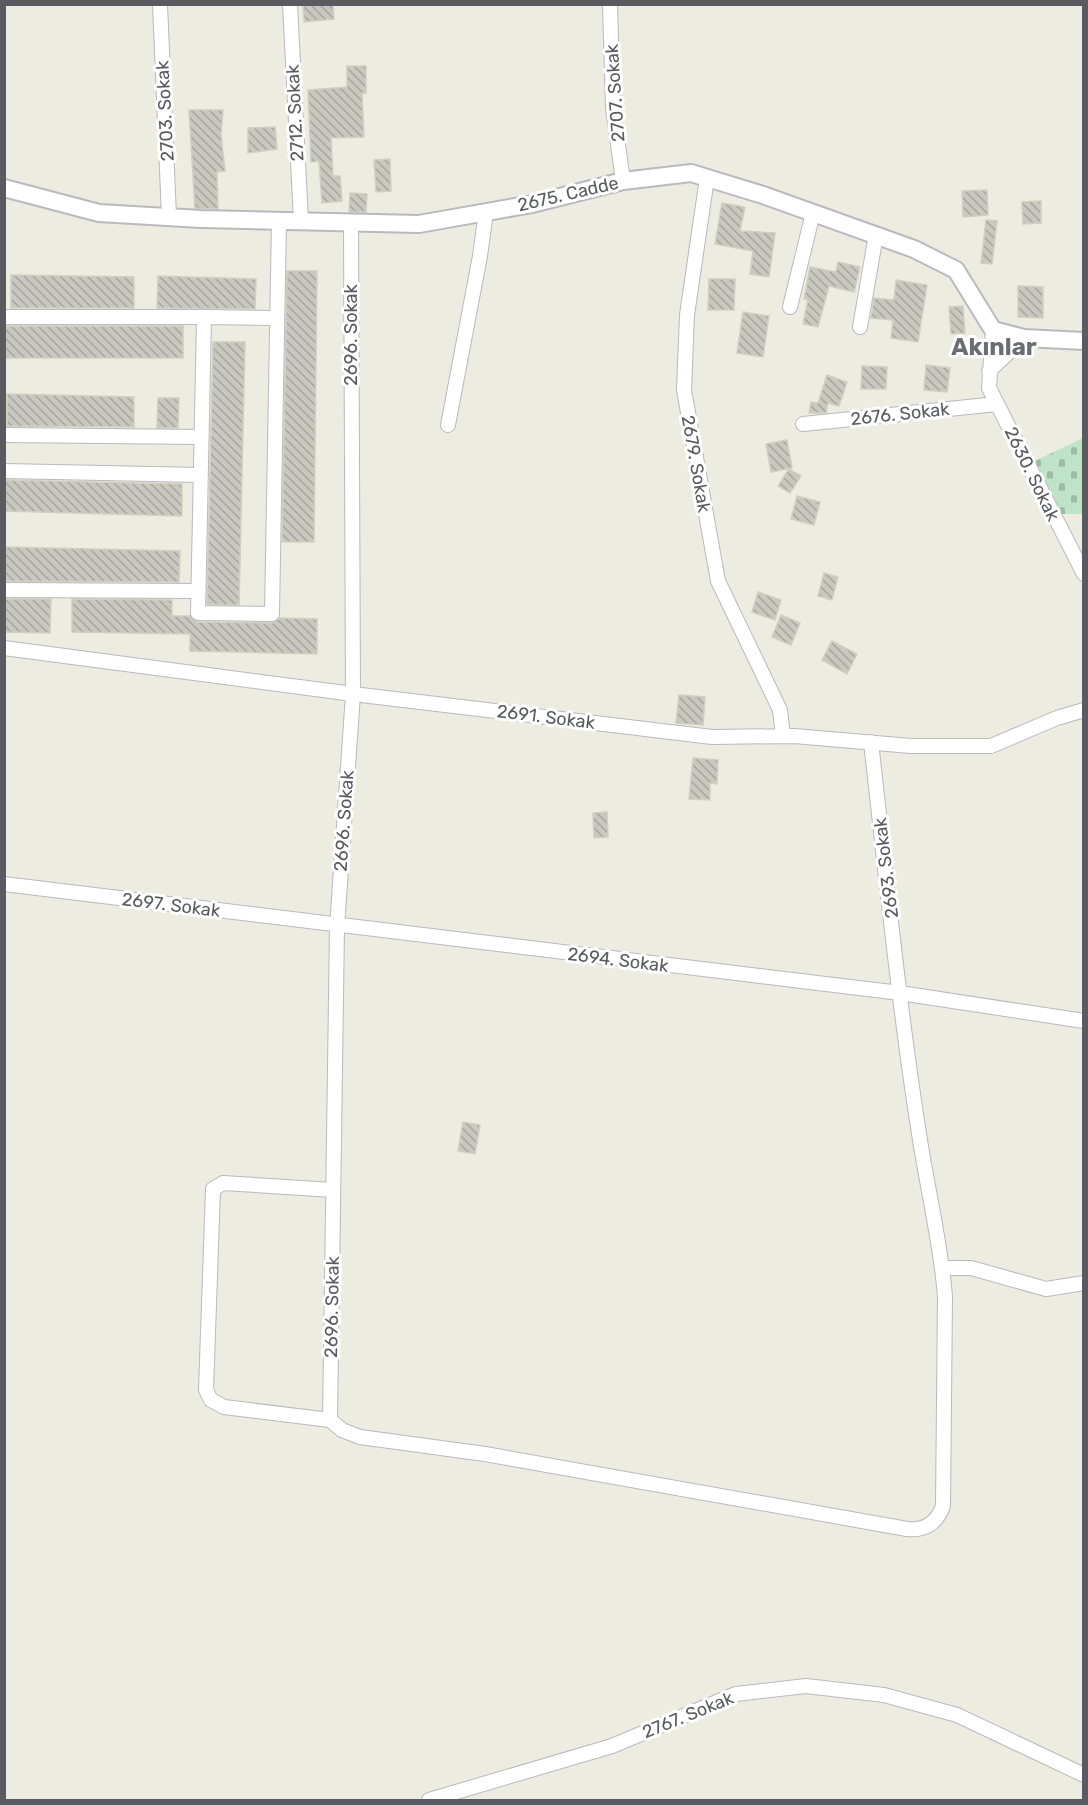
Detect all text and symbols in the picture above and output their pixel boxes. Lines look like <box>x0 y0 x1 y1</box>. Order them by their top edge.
street label: 2707. Sokak <box>601 43 629 143</box>
street label: 2703. Sokak <box>151 59 179 162</box>
street label: 2712. Sokak <box>281 63 309 162</box>
street label: 2675. Cadde <box>515 172 621 216</box>
street label: 2696. Sokak <box>340 284 362 386</box>
district label: Akınlar <box>951 333 1037 361</box>
street label: 2676. Sokak <box>850 398 951 430</box>
street label: 2679. Sokak <box>677 414 716 515</box>
street label: 2630. Sokak <box>1000 423 1065 525</box>
street label: 2691. Sokak <box>496 700 597 734</box>
street label: 2696. Sokak <box>329 769 359 872</box>
street label: 2693. Sokak <box>869 816 903 920</box>
street label: 2697. Sokak <box>121 888 222 922</box>
street label: 2694. Sokak <box>566 943 670 977</box>
street label: 2696. Sokak <box>320 1255 344 1358</box>
street label: 2767. Sokak <box>639 1686 737 1743</box>

